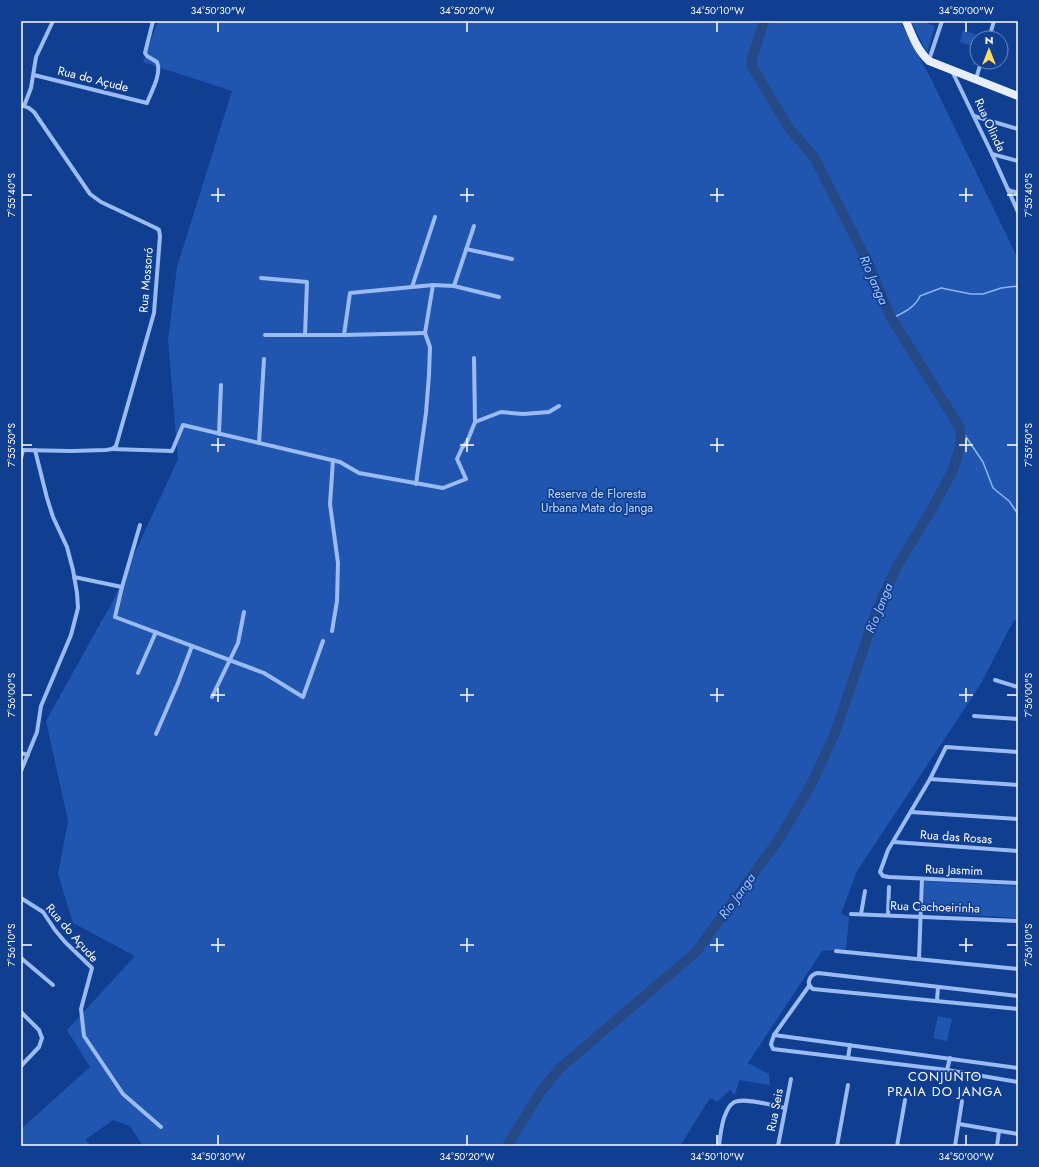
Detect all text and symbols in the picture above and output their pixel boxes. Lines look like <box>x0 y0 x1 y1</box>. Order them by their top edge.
text: 34°50'30"W <box>191 3 245 18</box>
text: 34°50'20"W <box>440 3 494 18</box>
text: 34°50'10"W <box>690 3 744 18</box>
text: 34°50'00"W <box>938 3 994 18</box>
north arrow <box>969 30 1009 70</box>
text: N <box>985 32 993 48</box>
street label: Rua do Açude <box>56 62 130 96</box>
street label: Rua Olinda <box>970 96 1010 155</box>
text: 7°55'40"S <box>4 172 19 217</box>
text: 7°55'40"S <box>1021 172 1036 217</box>
street label: Rua Mossoró <box>134 246 158 313</box>
water label: Rio Janga <box>855 252 893 308</box>
text: 7°55'50"S <box>4 423 19 467</box>
text: 7°55'50"S <box>1021 423 1036 467</box>
park label: Reserva de Floresta Urbana Mata do Janga <box>541 485 653 517</box>
water label: Rio Janga <box>860 580 898 636</box>
text: 7°56'00"S <box>4 672 19 717</box>
text: 7°56'00"S <box>1021 672 1036 717</box>
street label: Rua das Rosas <box>919 826 993 849</box>
street label: Rua Jasmim <box>925 860 983 880</box>
water label: Rio Janga <box>714 869 760 923</box>
street label: Rua Cachoeirinha <box>890 896 980 918</box>
street label: Rua do Açude <box>41 900 103 966</box>
text: 7°56'10"S <box>4 923 19 966</box>
text: 7°56'10"S <box>1021 923 1036 966</box>
district label: CONJUNTO PRAIA DO JANGA <box>887 1067 1003 1101</box>
street label: Rua Seis <box>762 1087 788 1133</box>
text: 34°50'30"W <box>191 1149 245 1164</box>
text: 34°50'20"W <box>440 1149 494 1164</box>
text: 34°50'10"W <box>690 1149 744 1164</box>
text: 34°50'00"W <box>938 1149 994 1164</box>

